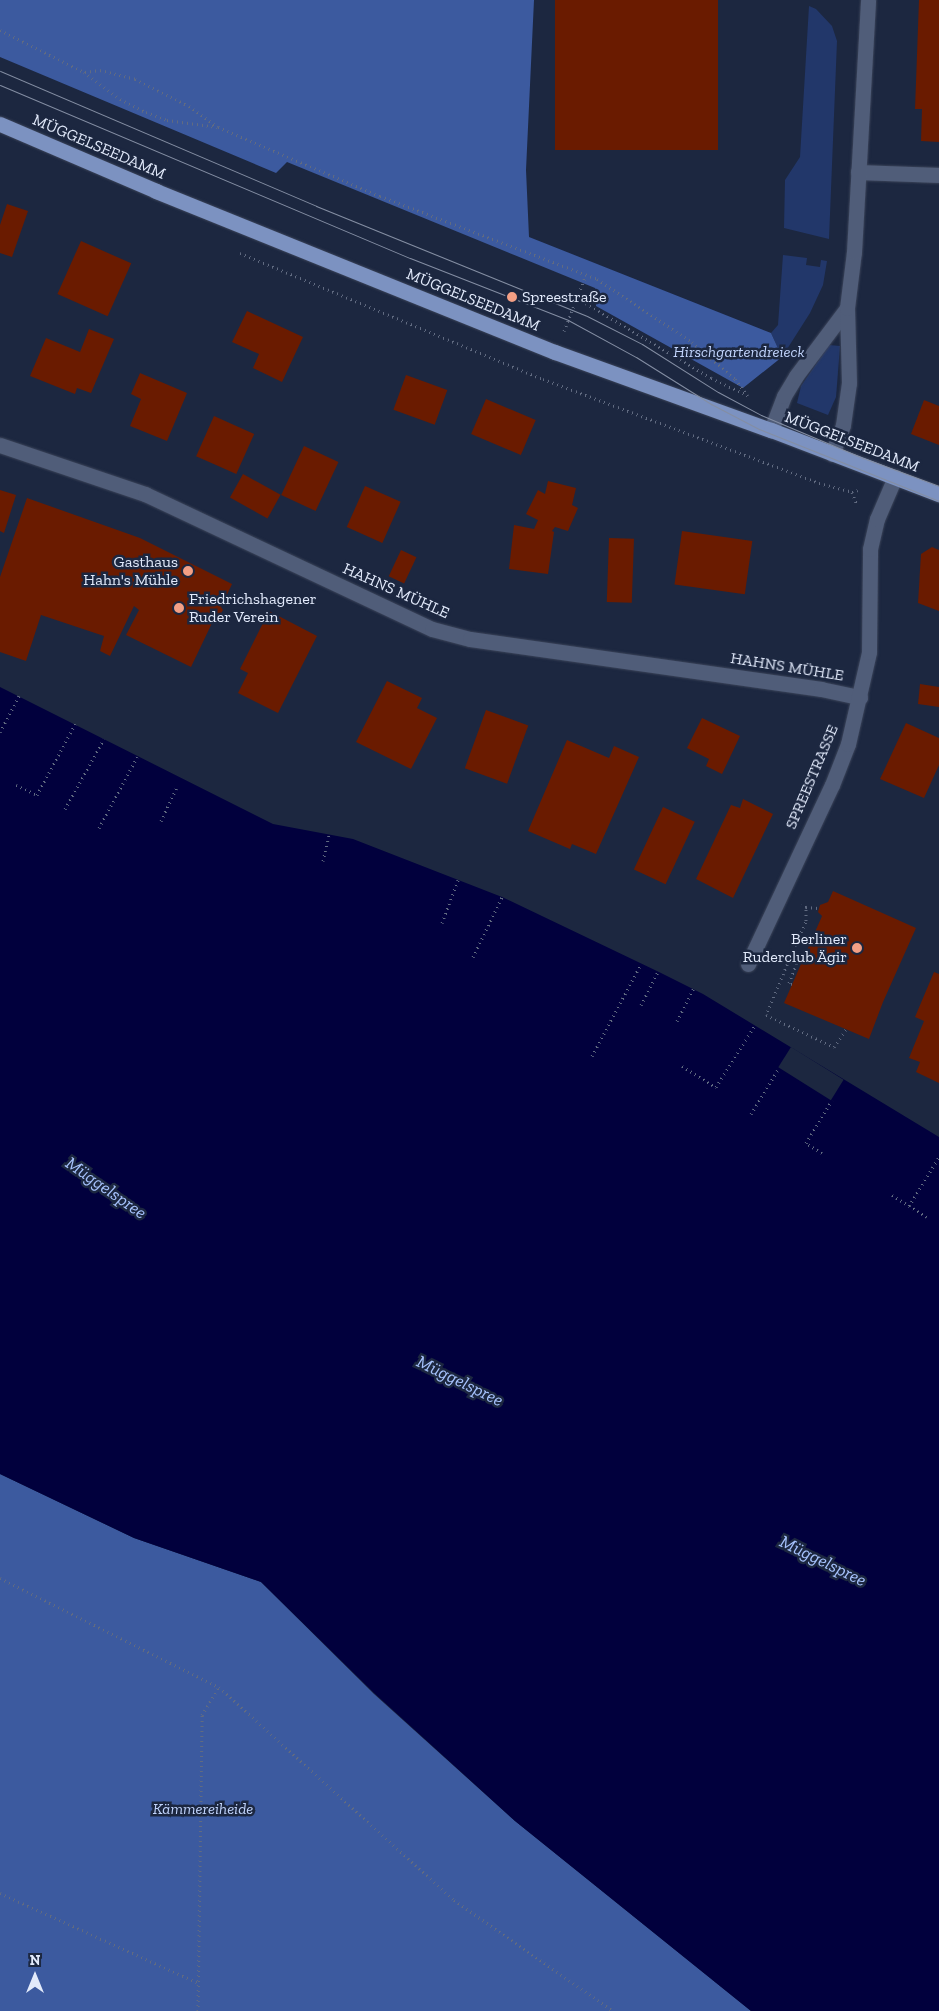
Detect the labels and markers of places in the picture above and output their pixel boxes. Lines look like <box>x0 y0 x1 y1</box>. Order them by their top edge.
place label: Spreestraße <box>522 287 606 307</box>
marker: Spreestraße <box>506 291 518 303</box>
place label: Gasthaus Hahn's Mühle <box>83 552 178 590</box>
marker: Gasthaus Hahn's Mühle <box>182 565 194 577</box>
place label: Friedrichshagener Ruder Verein <box>189 589 316 627</box>
marker: Friedrichshagener Ruder Verein <box>173 602 185 614</box>
place label: Berliner Ruderclub Ägir <box>742 929 847 967</box>
marker: Berliner Ruderclub Ägir <box>851 942 863 954</box>

